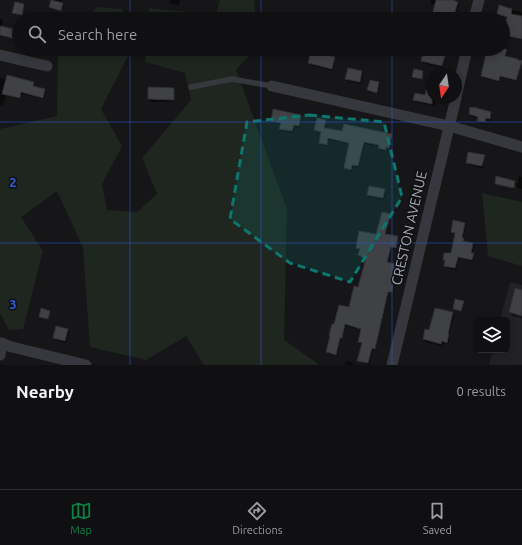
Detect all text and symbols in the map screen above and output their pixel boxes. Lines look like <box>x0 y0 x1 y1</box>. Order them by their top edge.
search box <box>12 12 510 56</box>
icon: search <box>26 23 48 45</box>
text: Search here <box>58 26 137 43</box>
north arrow <box>426 68 462 104</box>
street label: CRESTON AVENUE <box>388 169 430 287</box>
text: 2 <box>9 175 17 189</box>
text: 3 <box>9 297 17 311</box>
map controls <box>474 317 510 353</box>
button: layers <box>474 317 510 353</box>
text: Nearby <box>16 382 74 401</box>
text: 0 results <box>456 384 506 398</box>
tab: Map <box>70 500 92 536</box>
tab: Directions <box>232 500 282 536</box>
tab: Saved <box>423 500 452 536</box>

